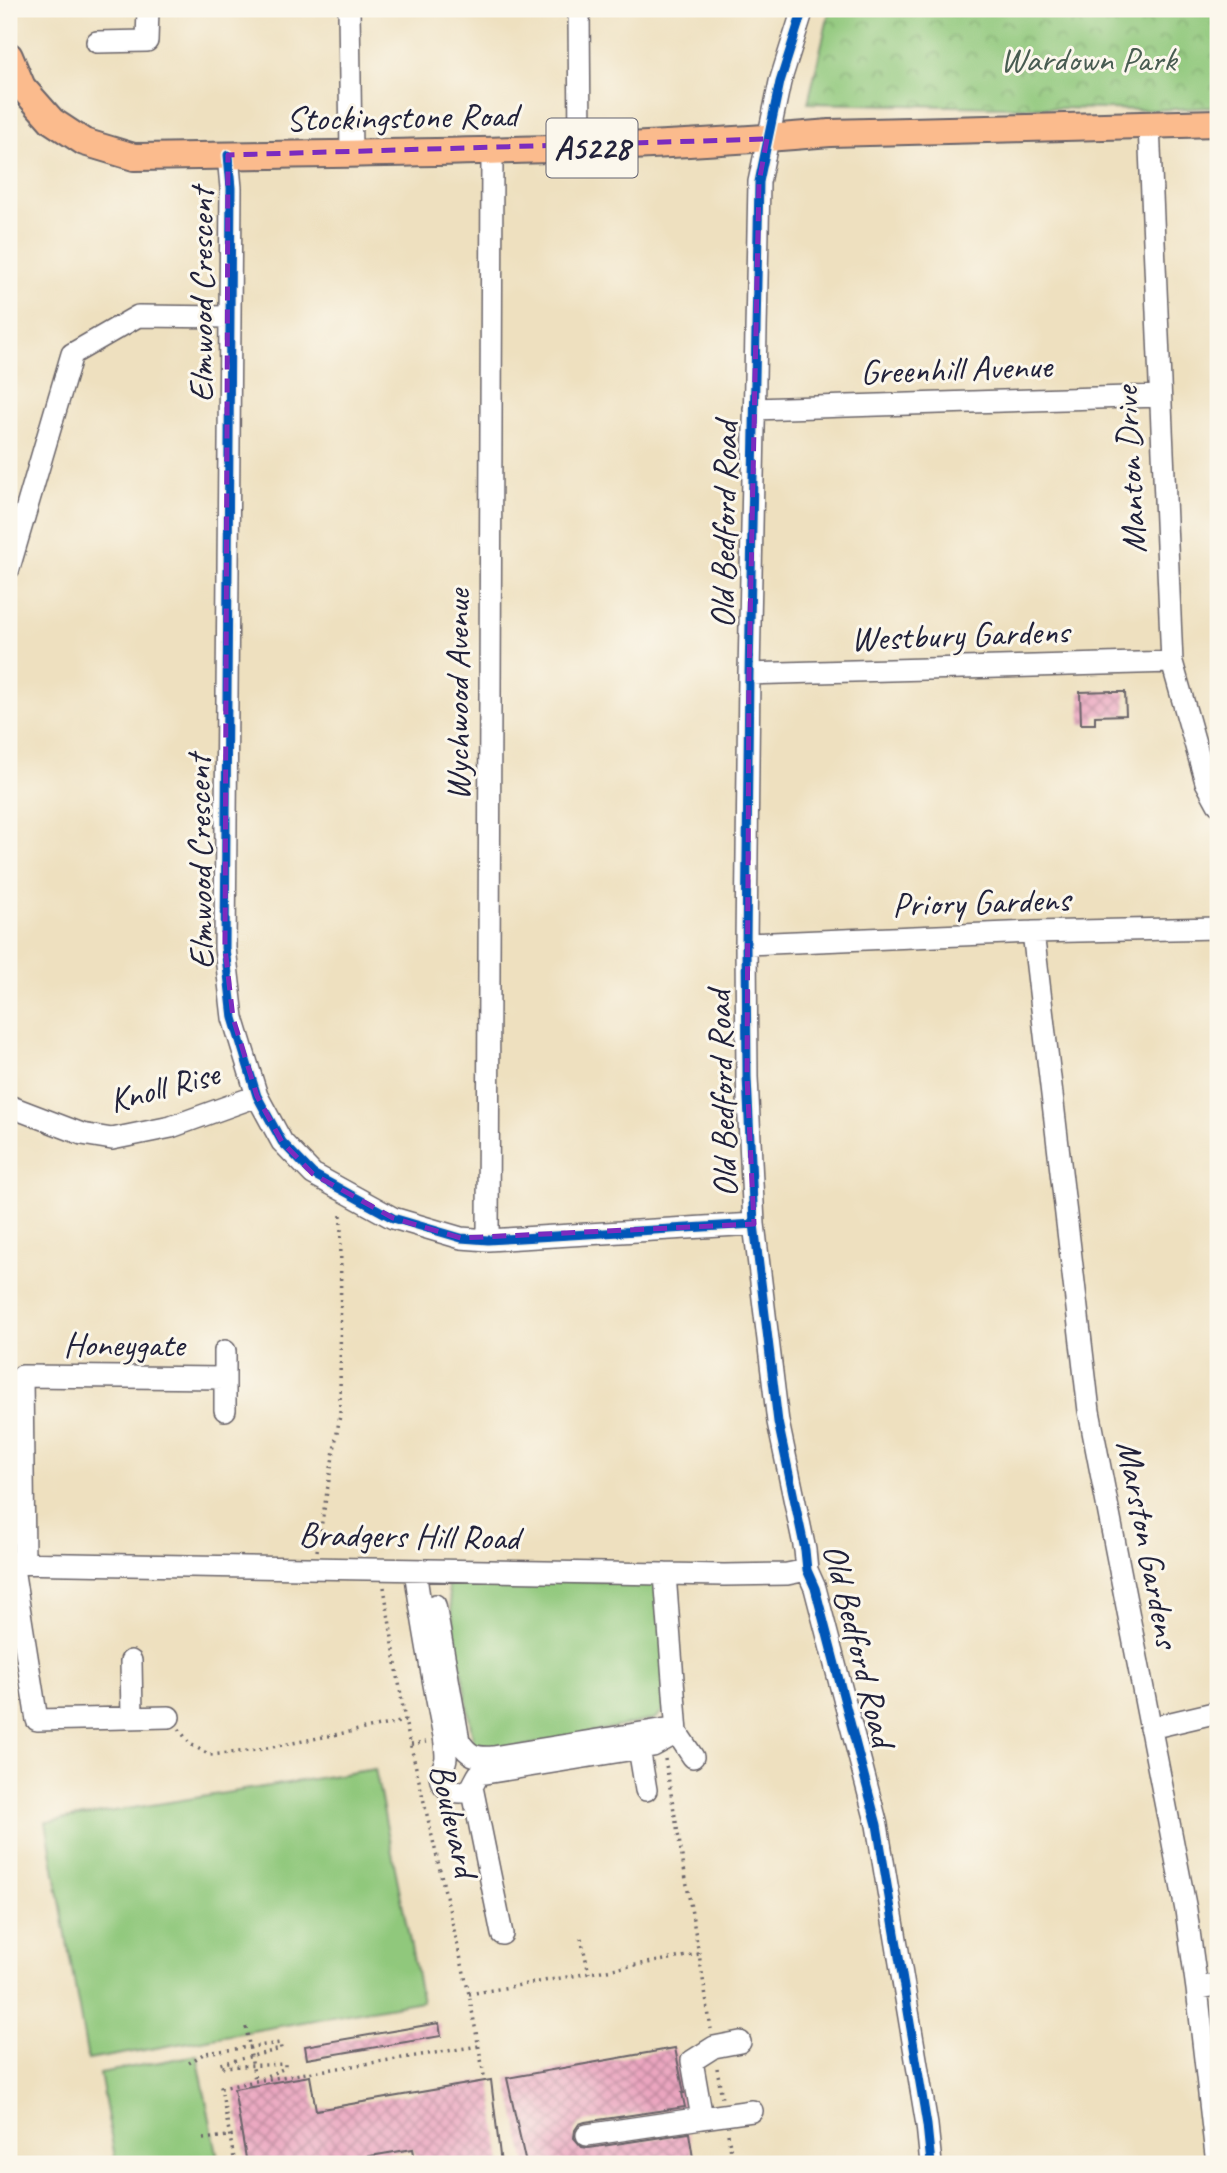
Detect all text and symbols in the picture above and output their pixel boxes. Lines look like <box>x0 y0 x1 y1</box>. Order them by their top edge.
park label: Wardown Park <box>1000 37 1178 82</box>
street label: Stockingstone Road <box>286 92 524 142</box>
road number: A5228 <box>546 118 638 178</box>
street label: Elmwood Crescent <box>179 183 224 402</box>
street label: Greenhill Avenue <box>860 343 1055 395</box>
street label: Manton Drive <box>1103 383 1157 555</box>
street label: Old Bedford Road <box>700 416 748 629</box>
street label: Wychwood Avenue <box>435 587 480 801</box>
street label: Westbury Gardens <box>850 609 1073 661</box>
street label: Elmwood Crescent <box>176 750 224 970</box>
street label: Priory Gardens <box>891 876 1074 928</box>
street label: Old Bedford Road <box>696 985 748 1198</box>
street label: Knoll Rise <box>104 1050 226 1123</box>
street label: Honeygate <box>64 1322 187 1367</box>
street label: Marston Gardens <box>1106 1437 1191 1654</box>
street label: Bradgers Hill Road <box>298 1512 525 1561</box>
street label: Old Bedford Road <box>812 1539 907 1756</box>
street label: Boulevard <box>419 1759 490 1886</box>

